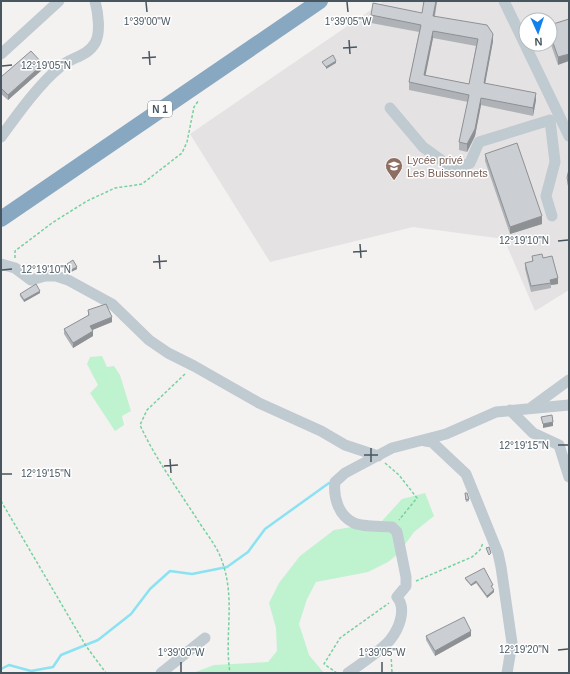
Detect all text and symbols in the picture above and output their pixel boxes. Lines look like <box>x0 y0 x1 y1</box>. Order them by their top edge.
north arrow <box>518 12 558 52</box>
text: 1°39'00"W <box>124 16 171 27</box>
text: 1°39'05"W <box>325 16 372 27</box>
text: N <box>534 36 543 48</box>
text: 12°19'05"N <box>21 60 71 71</box>
road number: N 1 <box>148 101 172 117</box>
place label: Lycée privé Les Buissonnets <box>407 154 488 179</box>
school or university icon: Lycée privé Les Buissonnets <box>384 156 404 181</box>
text: 12°19'10"N <box>499 235 549 246</box>
text: 12°19'10"N <box>21 264 71 275</box>
text: 12°19'15"N <box>499 440 549 451</box>
text: 12°19'15"N <box>21 468 71 479</box>
text: 12°19'20"N <box>499 644 549 655</box>
text: 1°39'00"W <box>158 647 205 658</box>
text: 1°39'05"W <box>359 647 406 658</box>

